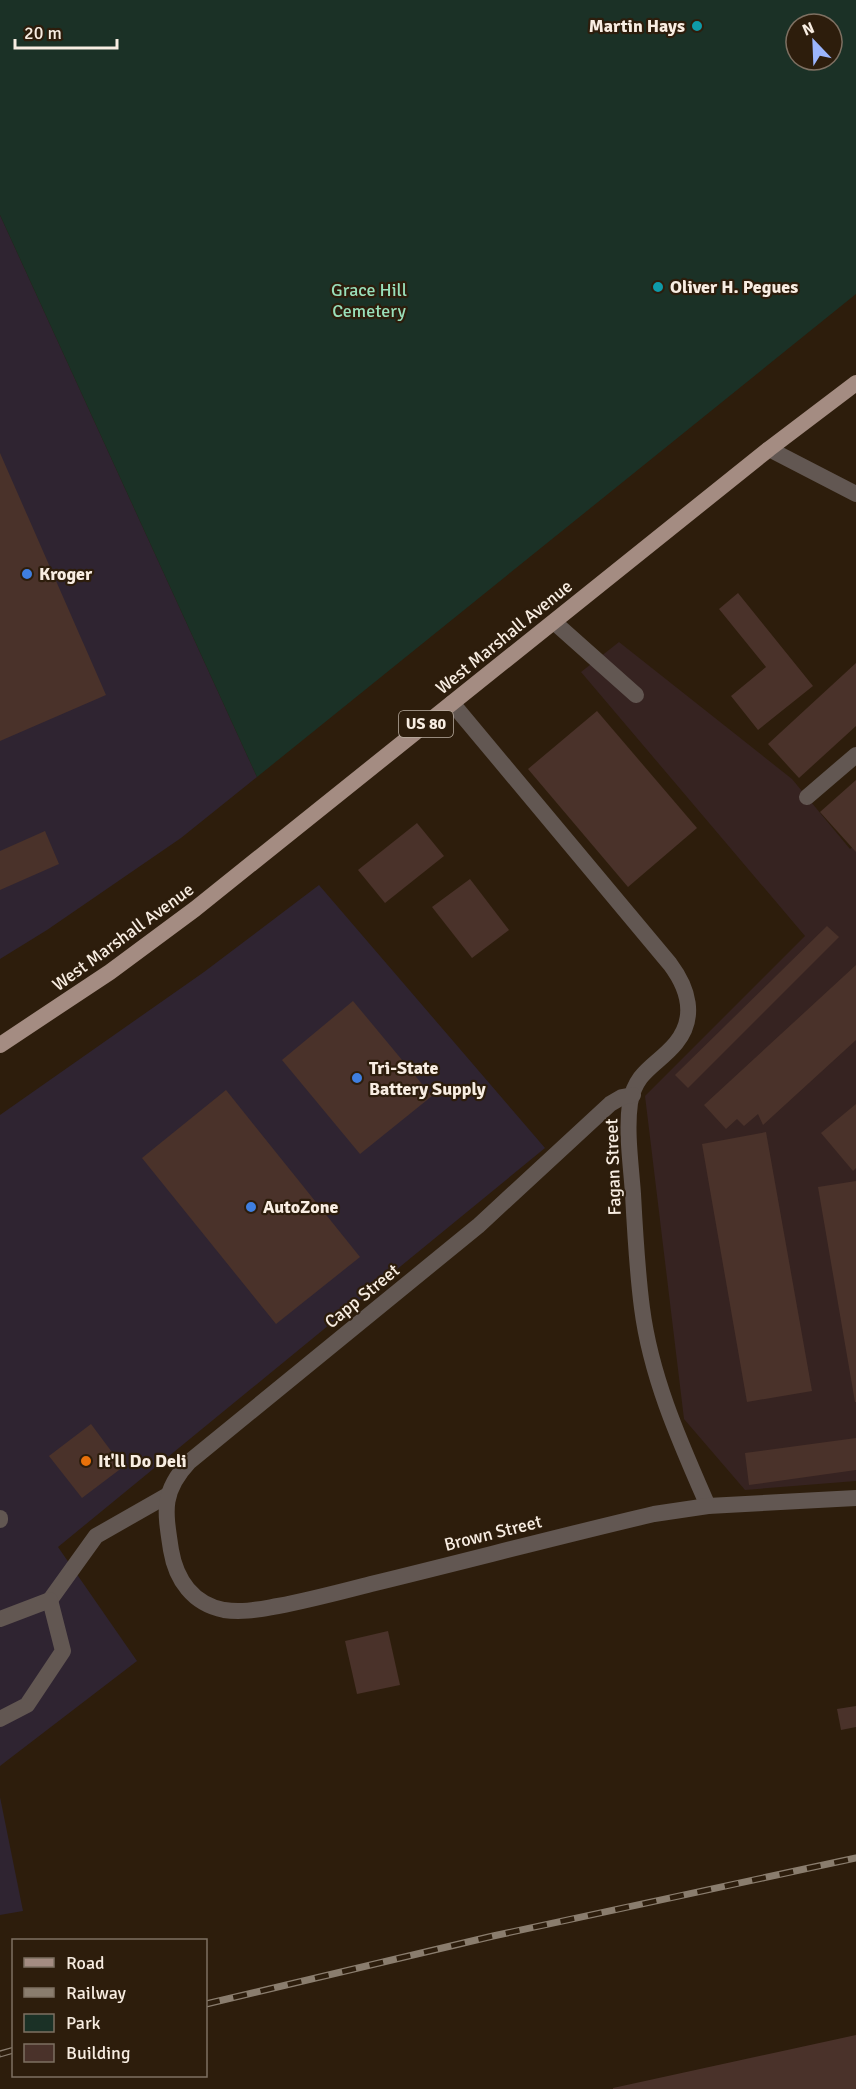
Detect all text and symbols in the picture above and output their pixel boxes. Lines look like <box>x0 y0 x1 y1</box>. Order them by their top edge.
scale bar <box>15 12 117 50</box>
north arrow <box>784 12 844 72</box>
place label: Martin Hays <box>589 15 685 37</box>
text: N <box>799 18 818 40</box>
marker: Martin Hays <box>690 19 704 33</box>
text: 20 m <box>24 22 62 44</box>
place label: Oliver H. Pegues <box>670 276 798 298</box>
park label: Grace Hill Cemetery <box>331 279 407 322</box>
marker: Oliver H. Pegues <box>651 280 665 294</box>
place label: Kroger <box>39 563 93 585</box>
marker: Kroger <box>20 567 34 581</box>
street label: West Marshall Avenue <box>431 575 577 699</box>
road number: US 80 <box>399 711 453 737</box>
street label: West Marshall Avenue <box>48 878 198 996</box>
place label: Tri-State Battery Supply <box>369 1057 486 1100</box>
marker: Tri-State Battery Supply <box>350 1071 364 1085</box>
street label: Fagan Street <box>600 1118 626 1216</box>
place label: AutoZone <box>263 1196 339 1218</box>
marker: AutoZone <box>244 1200 258 1214</box>
street label: Capp Street <box>320 1259 404 1333</box>
place label: It'll Do Deli <box>98 1450 187 1472</box>
marker: It'll Do Deli <box>79 1454 93 1468</box>
street label: Brown Street <box>442 1510 544 1556</box>
legend <box>12 1939 207 2077</box>
text: Road <box>66 1952 105 1974</box>
text: Railway <box>66 1982 127 2004</box>
text: Park <box>66 2012 101 2034</box>
text: Building <box>66 2042 130 2064</box>

